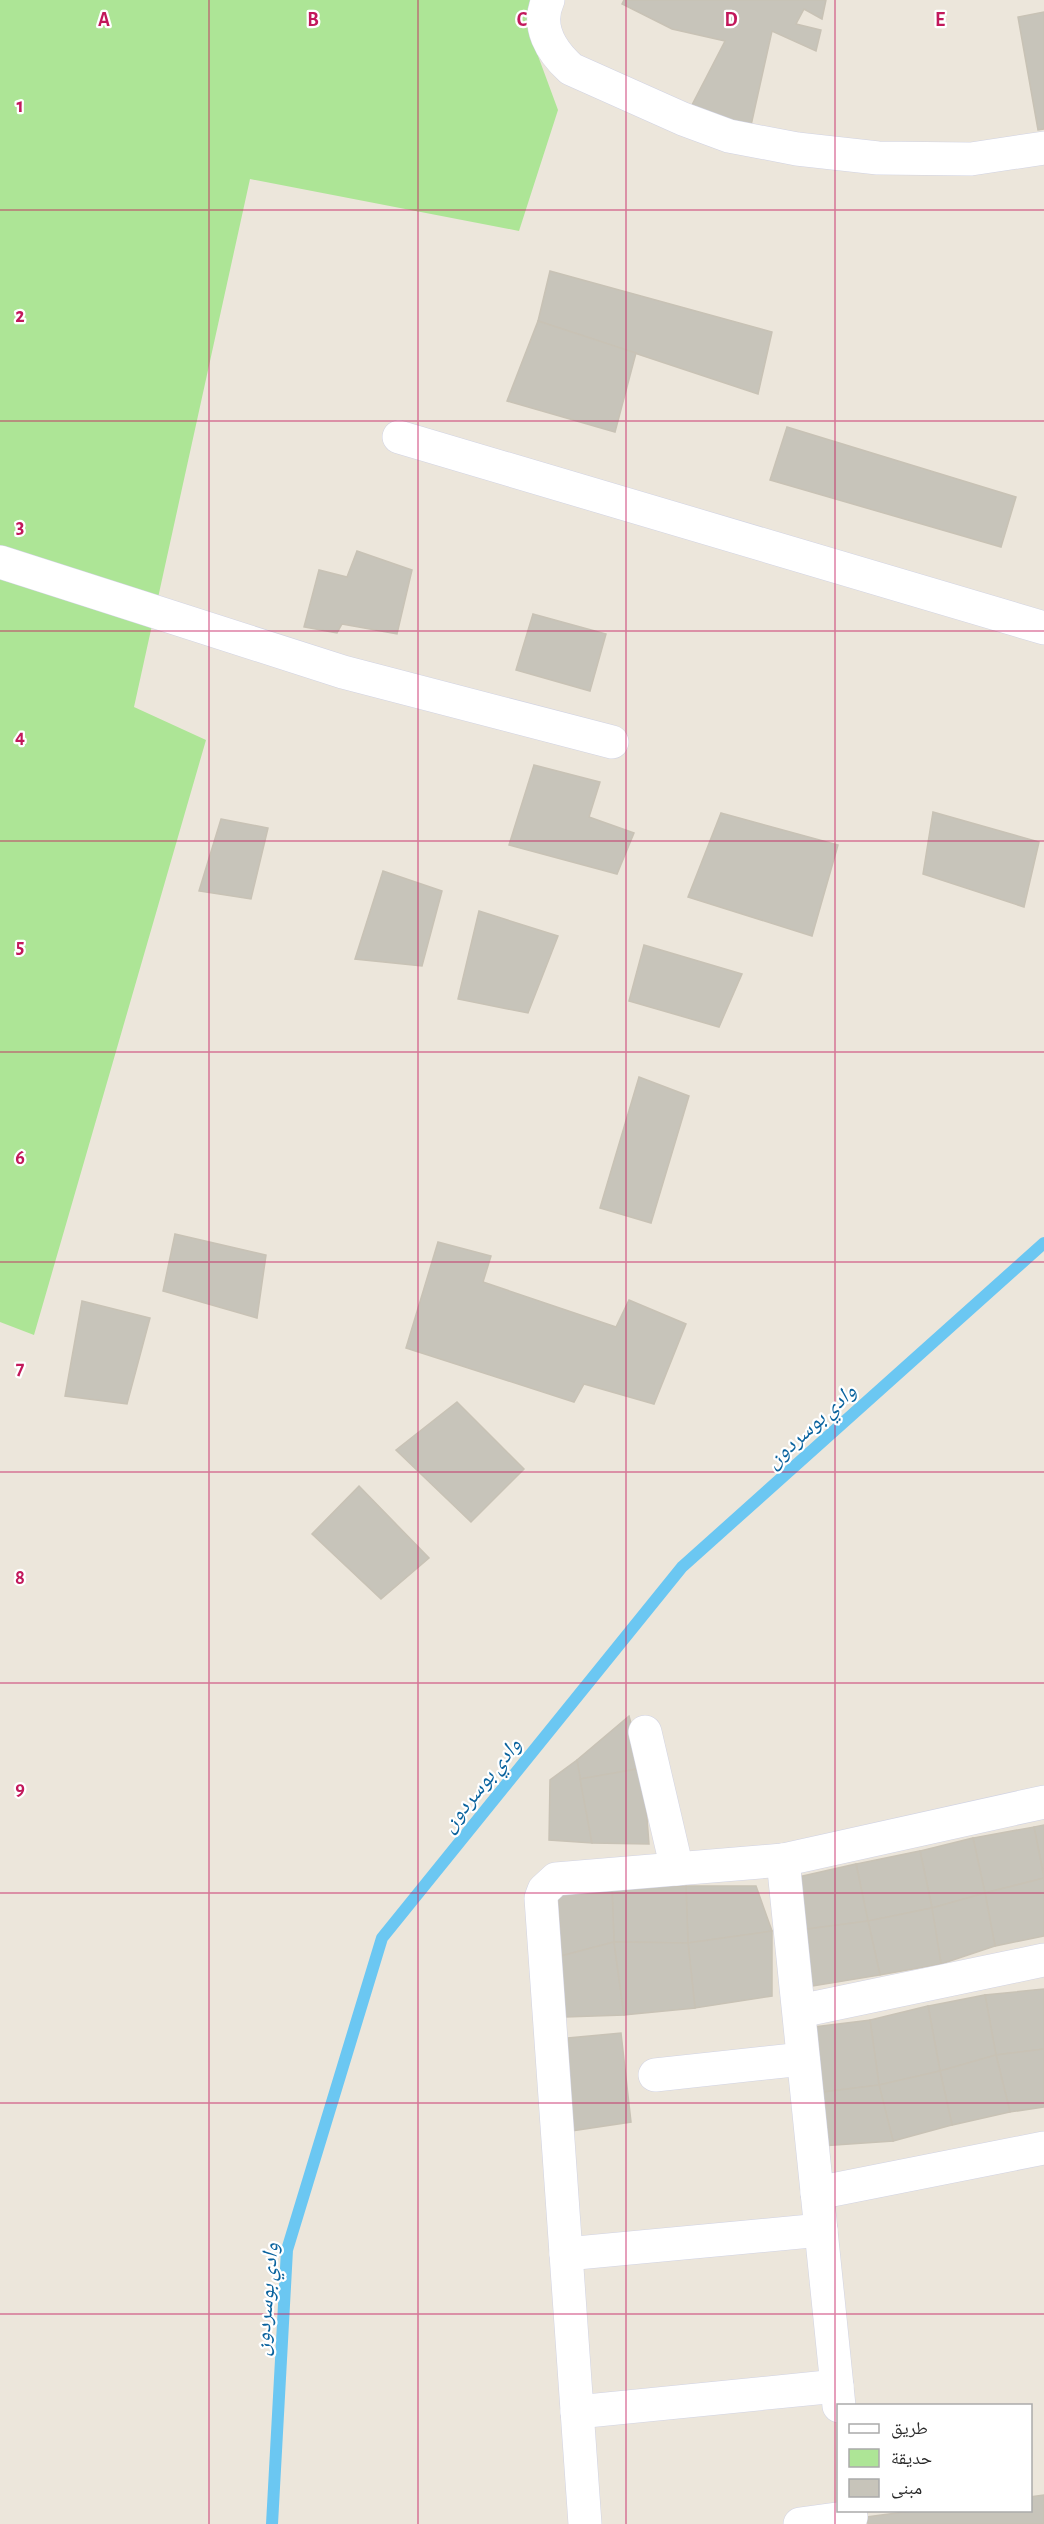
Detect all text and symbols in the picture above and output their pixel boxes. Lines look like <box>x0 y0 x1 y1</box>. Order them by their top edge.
text: A <box>98 10 110 30</box>
text: B <box>307 10 319 30</box>
text: C <box>517 10 528 30</box>
text: D <box>724 10 738 30</box>
text: E <box>935 10 945 30</box>
text: 1 <box>16 96 24 116</box>
text: 2 <box>15 306 25 326</box>
text: 3 <box>16 517 24 537</box>
text: 4 <box>15 727 25 747</box>
text: 5 <box>16 937 24 957</box>
text: 6 <box>15 1148 25 1168</box>
text: 7 <box>16 1358 25 1378</box>
water label: وادي بوسردون <box>761 1380 864 1476</box>
text: 8 <box>15 1568 25 1588</box>
water label: وادي بوسردون <box>437 1734 529 1839</box>
text: 9 <box>15 1779 25 1799</box>
water label: وادي بوسردون <box>250 2242 287 2357</box>
legend <box>837 2404 1032 2512</box>
text: طريق <box>891 2420 928 2439</box>
text: حديقة <box>891 2450 932 2468</box>
text: مبنى <box>891 2480 922 2499</box>

